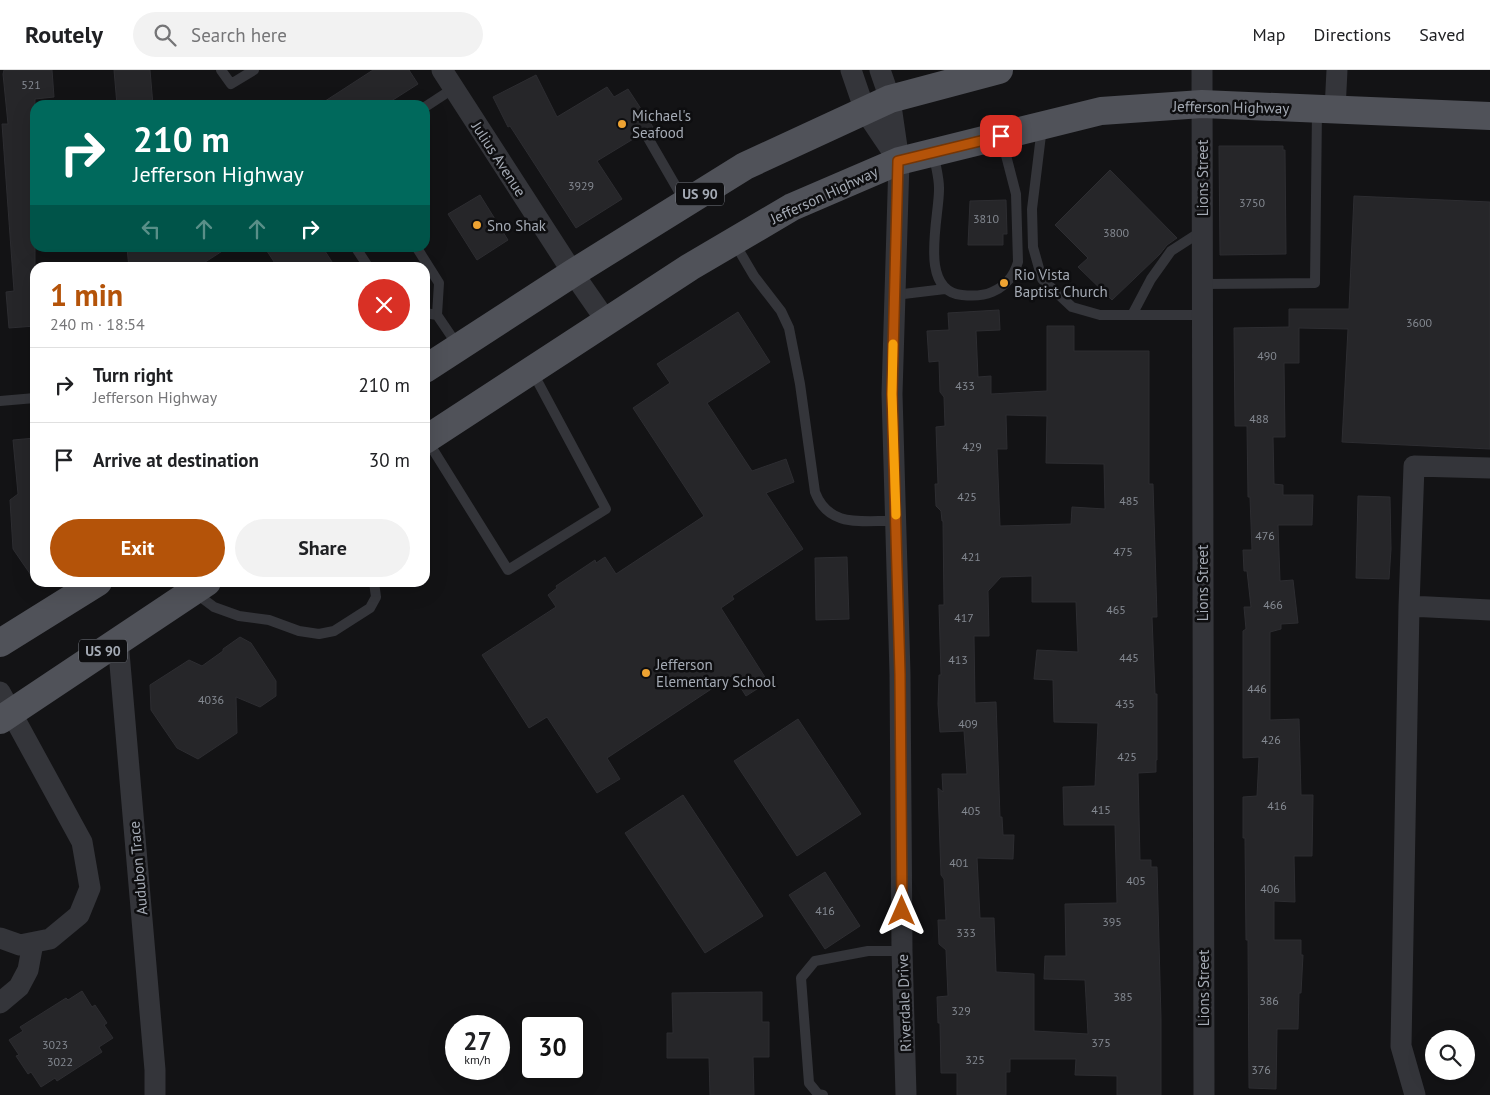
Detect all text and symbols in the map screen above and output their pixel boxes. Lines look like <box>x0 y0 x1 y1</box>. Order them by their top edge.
search box <box>133 12 483 57</box>
text: Routely <box>25 19 103 50</box>
icon: search <box>151 21 179 49</box>
text: Search here <box>191 23 287 47</box>
text: Map <box>1253 23 1285 46</box>
text: Directions <box>1313 23 1391 46</box>
text: Saved <box>1419 23 1465 46</box>
house number: 521 <box>21 77 41 92</box>
street label: Jefferson Highway <box>1172 96 1289 118</box>
place label: Michael's Seafood <box>632 106 691 142</box>
pin <box>980 115 1022 157</box>
text: 210 m <box>133 116 230 162</box>
street label: Julius Avenue <box>467 117 530 200</box>
marker: Michael's Seafood <box>616 118 628 130</box>
icon: right <box>50 120 115 185</box>
icon: arrive <box>987 122 1015 150</box>
street label: Lions Street <box>1193 140 1212 216</box>
text: Jefferson Highway <box>133 160 304 188</box>
street label: Jefferson Highway <box>766 162 881 229</box>
house number: 3929 <box>568 178 594 193</box>
road number: US 90 <box>676 182 724 206</box>
house number: 3750 <box>1239 195 1266 210</box>
house number: 3810 <box>973 211 1000 226</box>
icon: left <box>137 215 165 243</box>
icon: ahead <box>190 215 218 243</box>
icon: ahead <box>243 215 271 243</box>
icon: right <box>296 215 324 243</box>
place label: Sno Shak <box>487 216 547 235</box>
marker: Sno Shak <box>471 219 483 231</box>
house number: 3800 <box>1103 225 1130 240</box>
place label: Rio Vista Baptist Church <box>1014 265 1108 301</box>
text: 1 min <box>50 275 123 314</box>
marker: Rio Vista Baptist Church <box>998 277 1010 289</box>
button: close <box>358 279 410 331</box>
text: 240 m · 18:54 <box>50 314 145 334</box>
house number: 3600 <box>1406 315 1433 330</box>
house number: 490 <box>1257 348 1277 363</box>
text: Turn right <box>93 363 173 387</box>
icon: right <box>50 371 78 399</box>
text: 210 m <box>358 373 410 397</box>
house number: 433 <box>955 378 975 393</box>
text: Jefferson Highway <box>93 387 217 407</box>
house number: 488 <box>1249 411 1269 426</box>
house number: 429 <box>962 439 982 454</box>
icon: arrive <box>50 446 78 474</box>
text: Arrive at destination <box>93 448 259 472</box>
text: 30 m <box>369 448 410 472</box>
house number: 425 <box>957 489 977 504</box>
house number: 485 <box>1119 493 1139 508</box>
button: Exit <box>50 519 225 577</box>
button: Share <box>235 519 410 577</box>
house number: 476 <box>1255 528 1275 543</box>
house number: 475 <box>1113 544 1133 559</box>
street label: Lions Street <box>1193 545 1212 621</box>
house number: 421 <box>961 549 981 564</box>
house number: 466 <box>1263 597 1283 612</box>
house number: 465 <box>1106 602 1126 617</box>
house number: 417 <box>954 610 974 625</box>
road number: US 90 <box>79 640 127 662</box>
house number: 445 <box>1119 650 1139 665</box>
house number: 413 <box>948 652 968 667</box>
place label: Jefferson Elementary School <box>655 655 776 691</box>
marker: Jefferson Elementary School <box>640 667 652 679</box>
house number: 446 <box>1247 681 1267 696</box>
house number: 4036 <box>198 692 224 707</box>
house number: 435 <box>1115 696 1135 711</box>
house number: 409 <box>958 716 978 731</box>
house number: 426 <box>1261 732 1281 747</box>
house number: 425 <box>1117 749 1137 764</box>
house number: 416 <box>1267 798 1287 813</box>
house number: 415 <box>1091 802 1111 817</box>
house number: 405 <box>961 803 981 818</box>
street label: Audubon Trace <box>124 820 152 916</box>
house number: 401 <box>949 855 969 870</box>
house number: 405 <box>1126 873 1146 888</box>
house number: 406 <box>1260 881 1280 896</box>
position arrow <box>875 884 927 936</box>
house number: 416 <box>815 903 835 918</box>
house number: 395 <box>1102 914 1122 929</box>
house number: 333 <box>956 925 976 940</box>
street label: Lions Street <box>1194 950 1213 1026</box>
street label: Riverdale Drive <box>893 954 915 1052</box>
house number: 385 <box>1113 989 1133 1004</box>
house number: 386 <box>1259 993 1279 1008</box>
house number: 329 <box>951 1003 971 1018</box>
speed limit sign: 30 <box>520 1015 585 1080</box>
text: 27 <box>463 1025 492 1057</box>
map controls <box>1425 1030 1475 1080</box>
button: search <box>1425 1030 1475 1080</box>
house number: 375 <box>1091 1035 1111 1050</box>
house number: 3023 <box>42 1037 68 1052</box>
text: km/h <box>464 1052 491 1067</box>
house number: 325 <box>965 1052 985 1067</box>
house number: 3022 <box>47 1054 73 1069</box>
house number: 376 <box>1251 1062 1271 1077</box>

